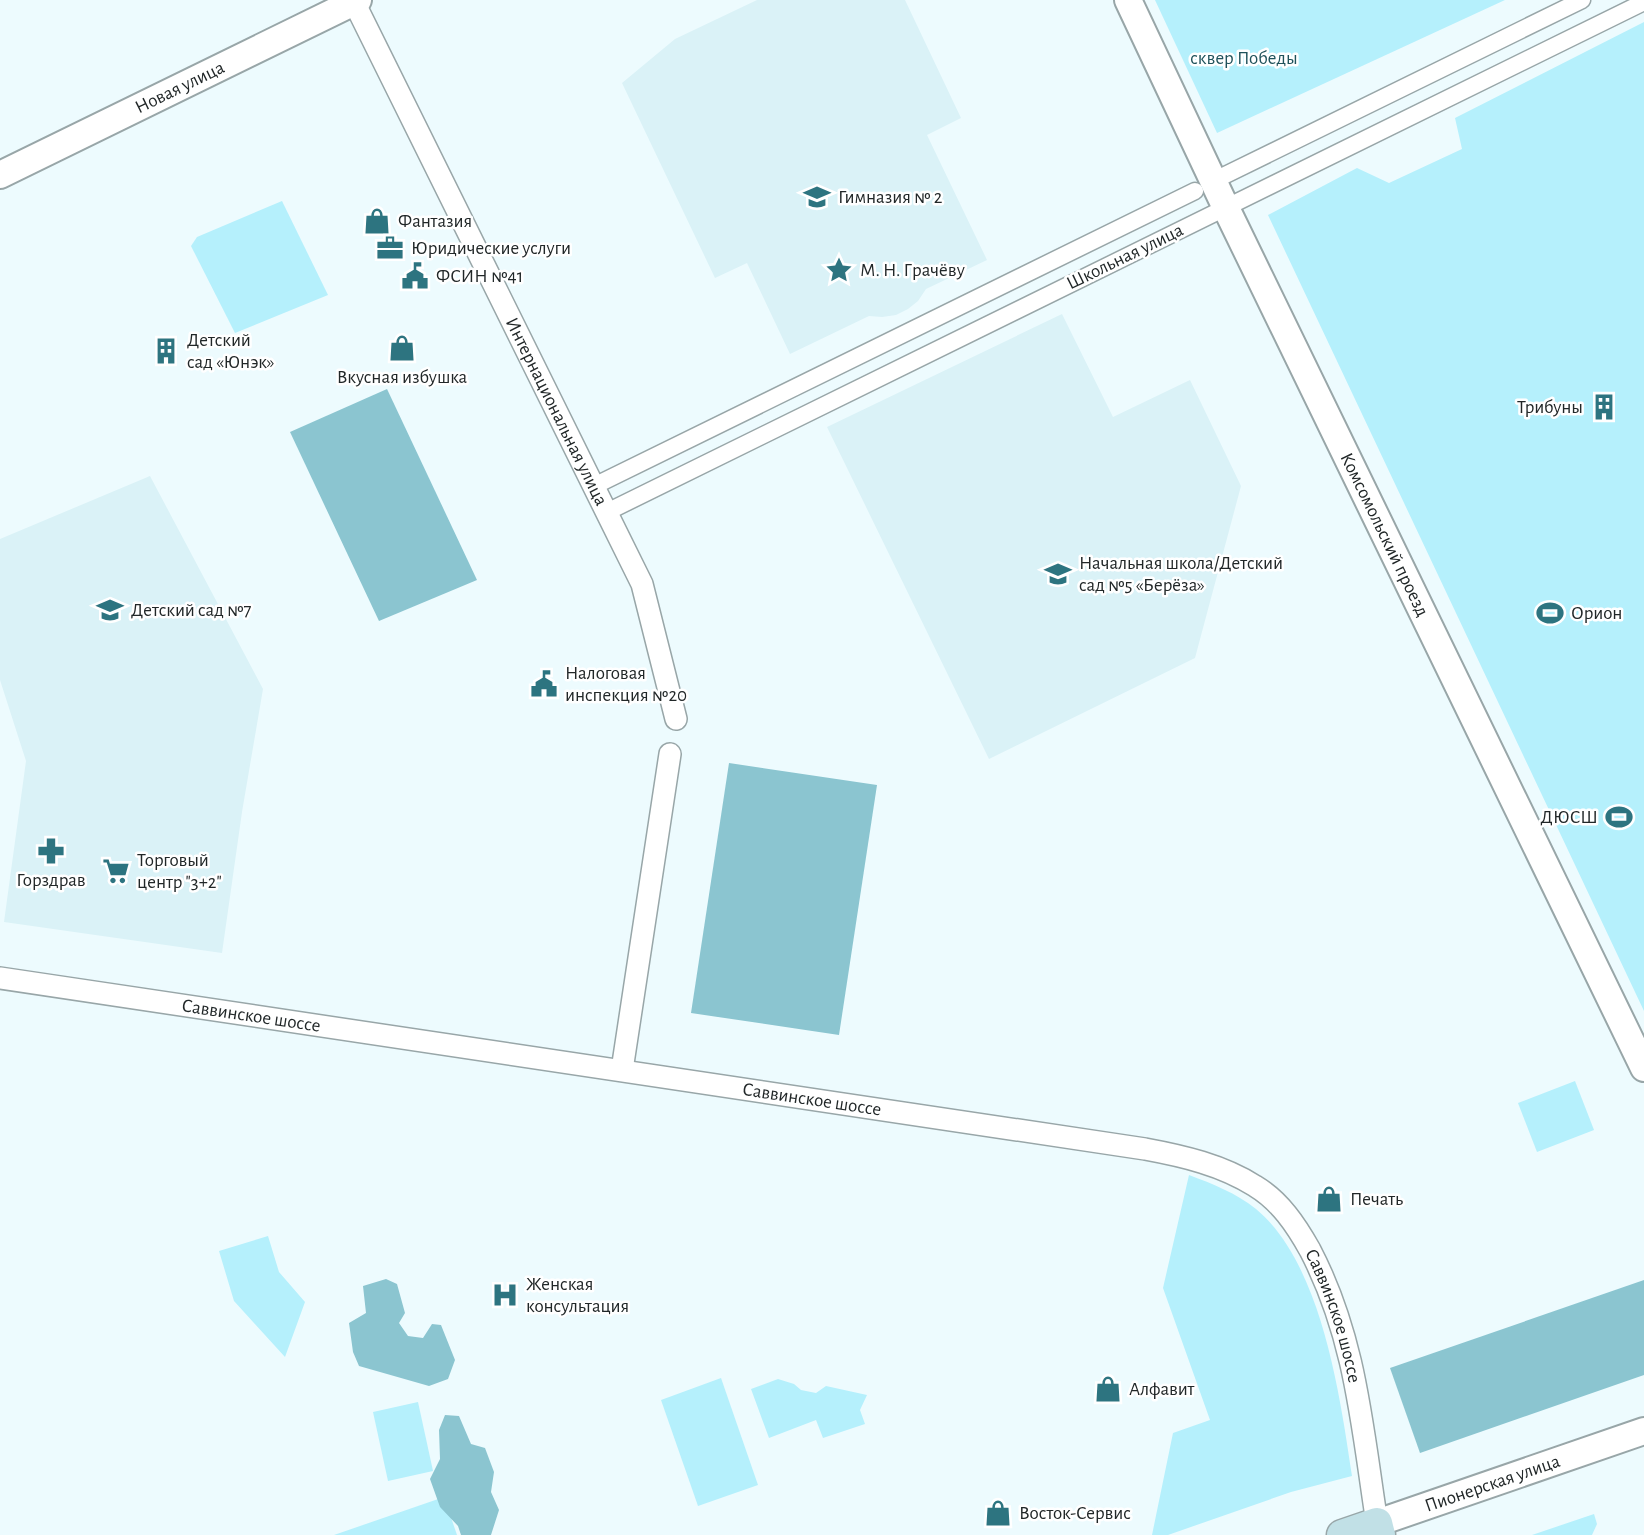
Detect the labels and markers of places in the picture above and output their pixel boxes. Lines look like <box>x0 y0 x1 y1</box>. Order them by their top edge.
school or university icon: Гимназия № 2 <box>802 182 832 212</box>
place label: Гимназия № 2 <box>838 188 943 207</box>
shop icon: Фантазия <box>362 206 392 236</box>
place label: Фантазия <box>398 212 472 231</box>
office icon: Юридические услуги <box>375 233 405 263</box>
place label: Юридические услуги <box>411 239 571 258</box>
place icon: М. Н. Грачёву <box>824 255 854 285</box>
public building icon: ФСИН №41 <box>400 261 430 291</box>
place label: М. Н. Грачёву <box>860 261 965 280</box>
place label: ФСИН №41 <box>436 267 523 286</box>
place label: Детский сад «Юнэк» <box>187 331 275 372</box>
shop icon: Вкусная избушка <box>387 333 417 363</box>
building icon: Детский сад «Юнэк» <box>151 336 181 366</box>
place label: Вкусная избушка <box>337 368 468 387</box>
building icon: Трибуны <box>1589 392 1619 422</box>
place label: Трибуны <box>1517 398 1583 417</box>
place label: Начальная школа/Детский сад №5 «Берёза» <box>1079 554 1283 595</box>
school or university icon: Начальная школа/Детский сад №5 «Берёза» <box>1043 559 1073 589</box>
school or university icon: Детский сад №7 <box>95 595 125 625</box>
sports icon: Орион <box>1535 598 1565 628</box>
place label: Детский сад №7 <box>131 601 251 620</box>
place label: Орион <box>1571 604 1623 623</box>
place label: Налоговая инспекция №20 <box>565 664 687 705</box>
public building icon: Налоговая инспекция №20 <box>529 669 559 699</box>
sports icon: ДЮСШ <box>1604 802 1634 832</box>
place label: ДЮСШ <box>1541 808 1598 827</box>
pharmacy icon: Горздрав <box>36 836 66 866</box>
place label: Торговый центр "3+2" <box>137 851 222 892</box>
supermarket icon: Торговый центр "3+2" <box>101 856 131 886</box>
place label: Горздрав <box>16 871 86 890</box>
shop icon: Печать <box>1314 1184 1344 1214</box>
place label: Печать <box>1350 1190 1403 1209</box>
place label: Женская консультация <box>526 1275 629 1316</box>
hospital icon: Женская консультация <box>490 1280 520 1310</box>
shop icon: Алфавит <box>1093 1374 1123 1404</box>
place label: Алфавит <box>1129 1380 1194 1399</box>
shop icon: Восток-Сервис <box>983 1498 1013 1528</box>
place label: Восток-Сервис <box>1019 1504 1131 1523</box>

